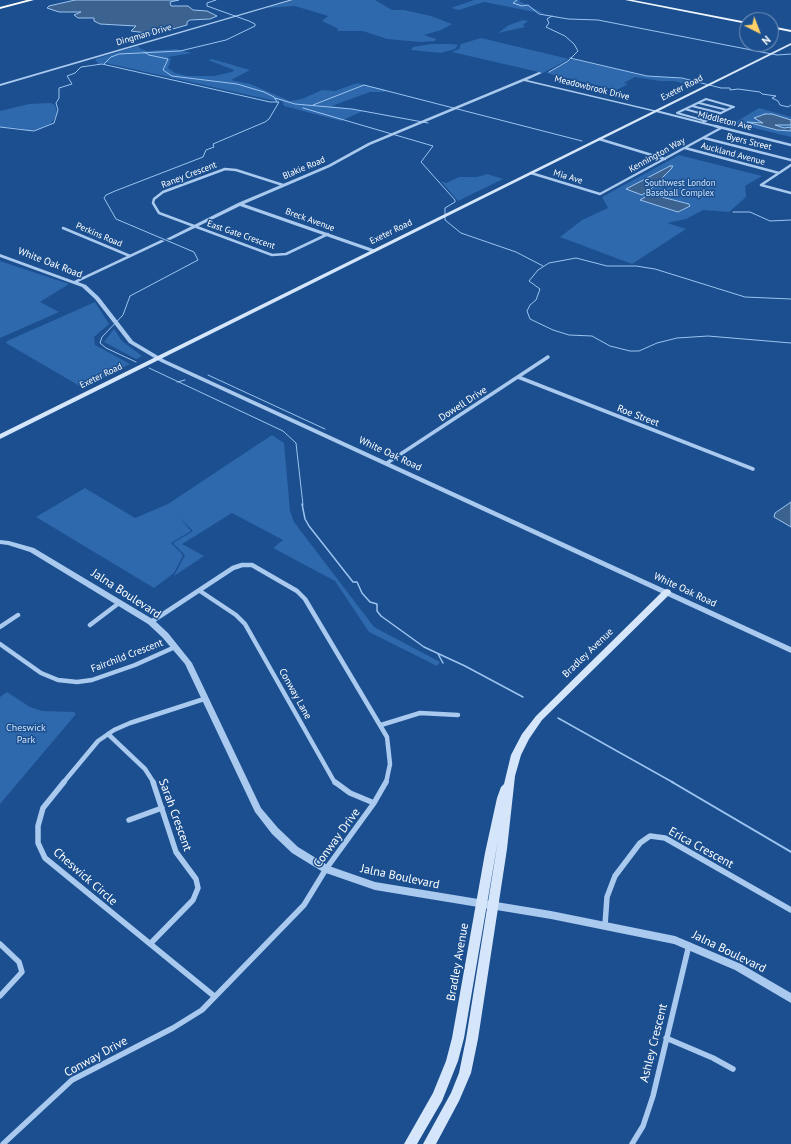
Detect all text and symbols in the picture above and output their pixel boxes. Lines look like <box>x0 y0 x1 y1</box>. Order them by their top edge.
north arrow <box>739 12 779 52</box>
street label: Dingman Drive <box>115 22 173 48</box>
text: N <box>759 33 774 48</box>
street label: Meadowbrook Drive <box>553 73 631 103</box>
street label: Exeter Road <box>659 73 705 103</box>
street label: Middleton Ave <box>697 109 753 133</box>
street label: Byers Street <box>725 131 773 153</box>
street label: Kennington Way <box>627 135 687 175</box>
street label: Auckland Avenue <box>700 140 766 168</box>
street label: Blakie Road <box>281 154 327 182</box>
street label: Raney Crescent <box>160 159 218 191</box>
street label: Mia Ave <box>552 167 584 187</box>
park label: Southwest London Baseball Complex <box>644 178 716 199</box>
street label: Breck Avenue <box>284 206 336 234</box>
street label: Exeter Road <box>368 217 414 247</box>
street label: East Gate Crescent <box>206 218 276 252</box>
street label: Perkins Road <box>74 220 124 250</box>
street label: White Oak Road <box>16 245 84 281</box>
street label: Exeter Road <box>78 361 124 391</box>
street label: Dowell Drive <box>437 384 489 424</box>
street label: Roe Street <box>615 402 661 430</box>
street label: White Oak Road <box>357 434 423 474</box>
street label: Jalna Boulevard <box>88 566 164 622</box>
street label: White Oak Road <box>652 570 718 610</box>
street label: Bradley Avenue <box>560 626 616 680</box>
street label: Fairchild Crescent <box>89 637 165 675</box>
street label: Conway Lane <box>276 666 314 722</box>
park label: Cheswick Park <box>6 722 46 746</box>
street label: Sarah Crescent <box>155 777 195 853</box>
street label: Conway Drive <box>311 805 363 871</box>
street label: Erica Crescent <box>666 824 736 872</box>
street label: Cheswick Circle <box>50 845 120 909</box>
street label: Jalna Boulevard <box>359 862 441 892</box>
street label: Bradley Avenue <box>444 922 472 1002</box>
street label: Jalna Boulevard <box>690 928 768 976</box>
street label: Ashley Crescent <box>637 1002 671 1084</box>
street label: Conway Drive <box>62 1034 130 1080</box>

